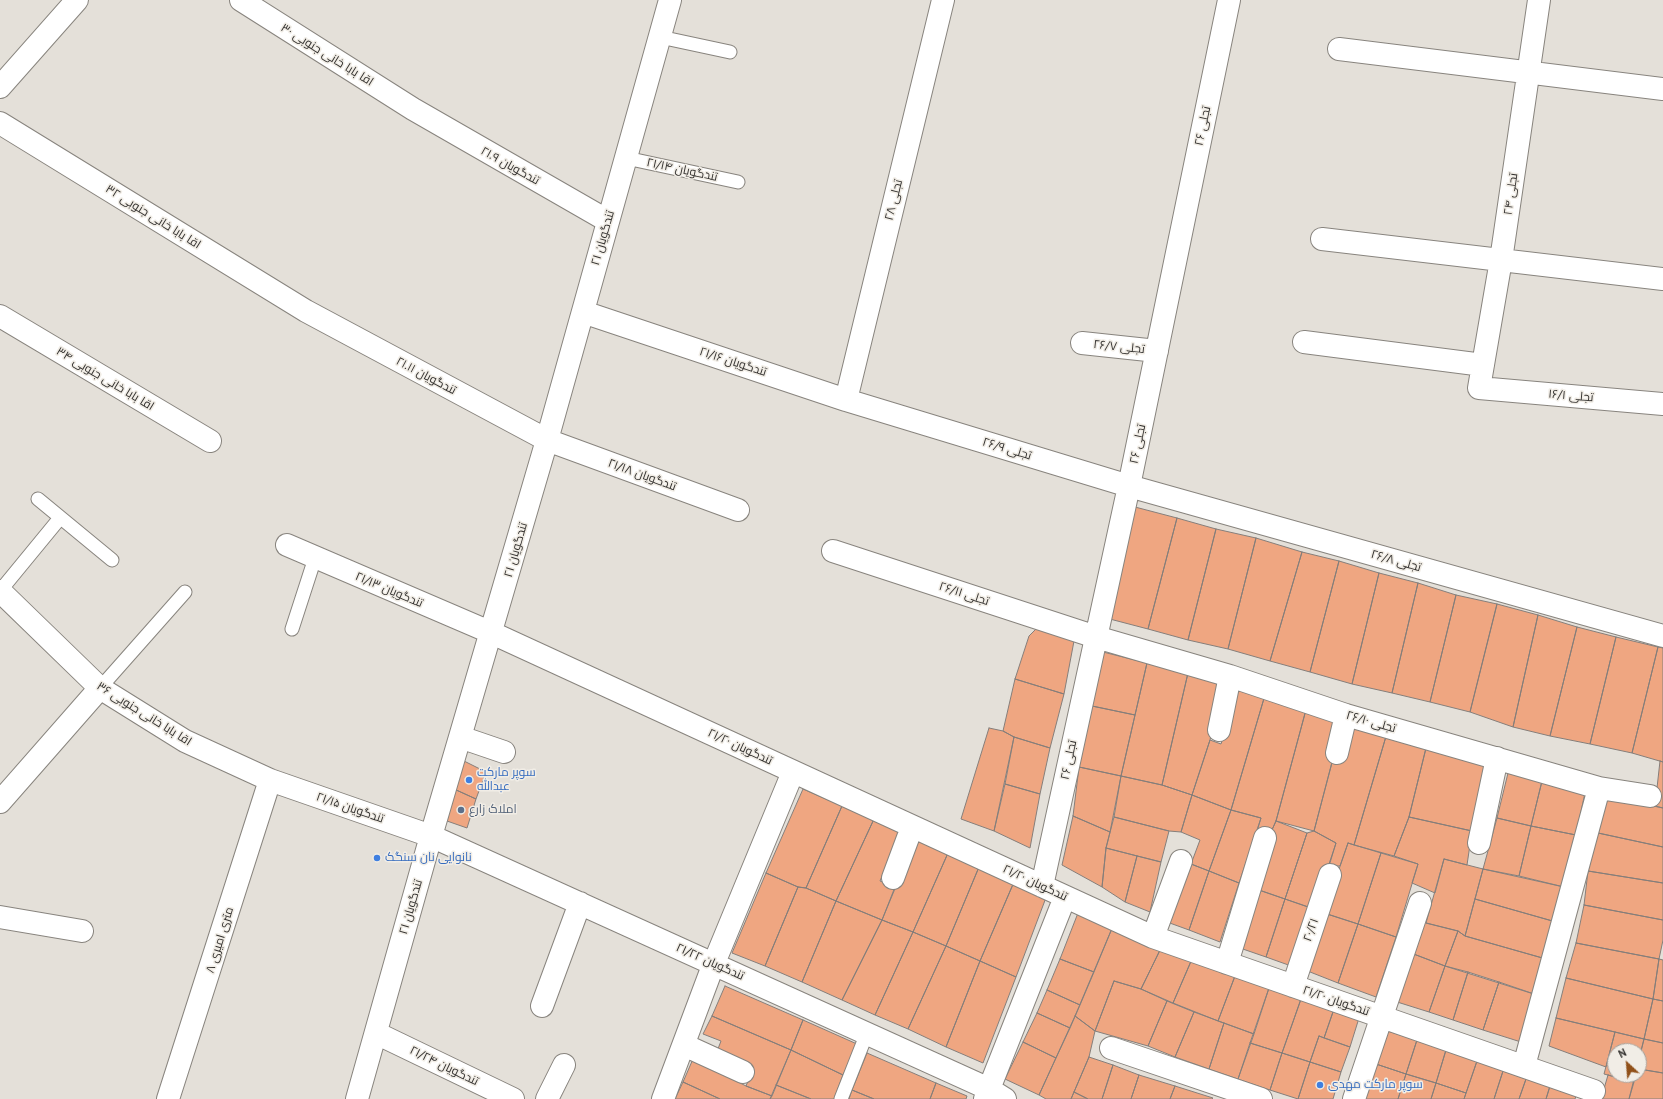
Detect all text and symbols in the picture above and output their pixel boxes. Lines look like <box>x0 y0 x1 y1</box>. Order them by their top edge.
street label: ۳۰ اقا بابا خانی جنوبی <box>278 21 376 89</box>
street label: ۲۶ تجلی <box>1192 105 1214 147</box>
street label: ۲۱.۹ تندگویان <box>478 144 542 188</box>
street label: ۲۱/۱۴ تندگویان <box>645 155 719 185</box>
street label: ۲۴ تجلی <box>1501 172 1521 216</box>
street label: ۲۸ تجلی <box>882 178 906 222</box>
street label: ۳۲ اقا بابا خانی جنوبی <box>103 182 203 252</box>
street label: ۲۱ تندگویان <box>588 209 618 267</box>
street label: ۲۶/۷ تجلی <box>1093 337 1145 357</box>
street label: ۳۴ اقا بابا خانی جنوبی <box>54 344 156 414</box>
street label: ۲۱/۱۶ تندگویان <box>698 344 768 380</box>
street label: ۲۱.۱۱ تندگویان <box>393 354 459 398</box>
street label: ۱۶/۱ تجلی <box>1548 387 1594 405</box>
street label: ۲۶ تجلی <box>1127 423 1149 465</box>
street label: ۲۶/۹ تجلی <box>981 435 1033 463</box>
street label: ۲۱/۱۸ تندگویان <box>606 456 678 494</box>
street label: ۲۱ تندگویان <box>501 521 531 579</box>
street label: ۲۶/۸ تجلی <box>1369 547 1423 575</box>
street label: ۲۱/۱۳ تندگویان <box>353 569 425 611</box>
street label: ۲۶/۱۱ تجلی <box>937 579 991 609</box>
street label: ۳۶ اقا بابا خانی جنوبی <box>94 679 194 749</box>
street label: ۲۶/۱۰ تجلی <box>1345 708 1397 736</box>
street label: ۲۱/۲۰ تندگویان <box>705 726 775 768</box>
street label: ۲۶ تجلی <box>1058 739 1080 781</box>
place label: سوپر مارکت عبدالله <box>477 766 536 794</box>
marker: سوپر مارکت عبدالله <box>464 775 474 785</box>
street label: ۲۱/۱۵ تندگویان <box>314 790 386 826</box>
place label: املاک زارع <box>469 803 517 817</box>
marker: املاک زارع <box>456 805 466 815</box>
place label: نانوایی نان سنگک <box>385 851 472 865</box>
marker: نانوایی نان سنگک <box>372 853 382 863</box>
street label: ۲۱/۲۰ تندگویان <box>1000 862 1070 904</box>
street label: ۲۱ تندگویان <box>396 878 426 936</box>
street label: ۸ متری امیری <box>203 905 237 975</box>
street label: ۲۰/۲۱ <box>1300 916 1322 944</box>
street label: ۲۱/۲۲ تندگویان <box>674 941 746 983</box>
street label: ۲۱/۲۰ تندگویان <box>1301 983 1371 1019</box>
street label: ۲۱/۲۴ تندگویان <box>407 1043 481 1089</box>
north arrow <box>1607 1043 1647 1083</box>
text: N <box>1616 1045 1628 1061</box>
place label: سوپر مارکت مهدی <box>1328 1078 1423 1092</box>
marker: سوپر مارکت مهدی <box>1315 1080 1325 1090</box>

